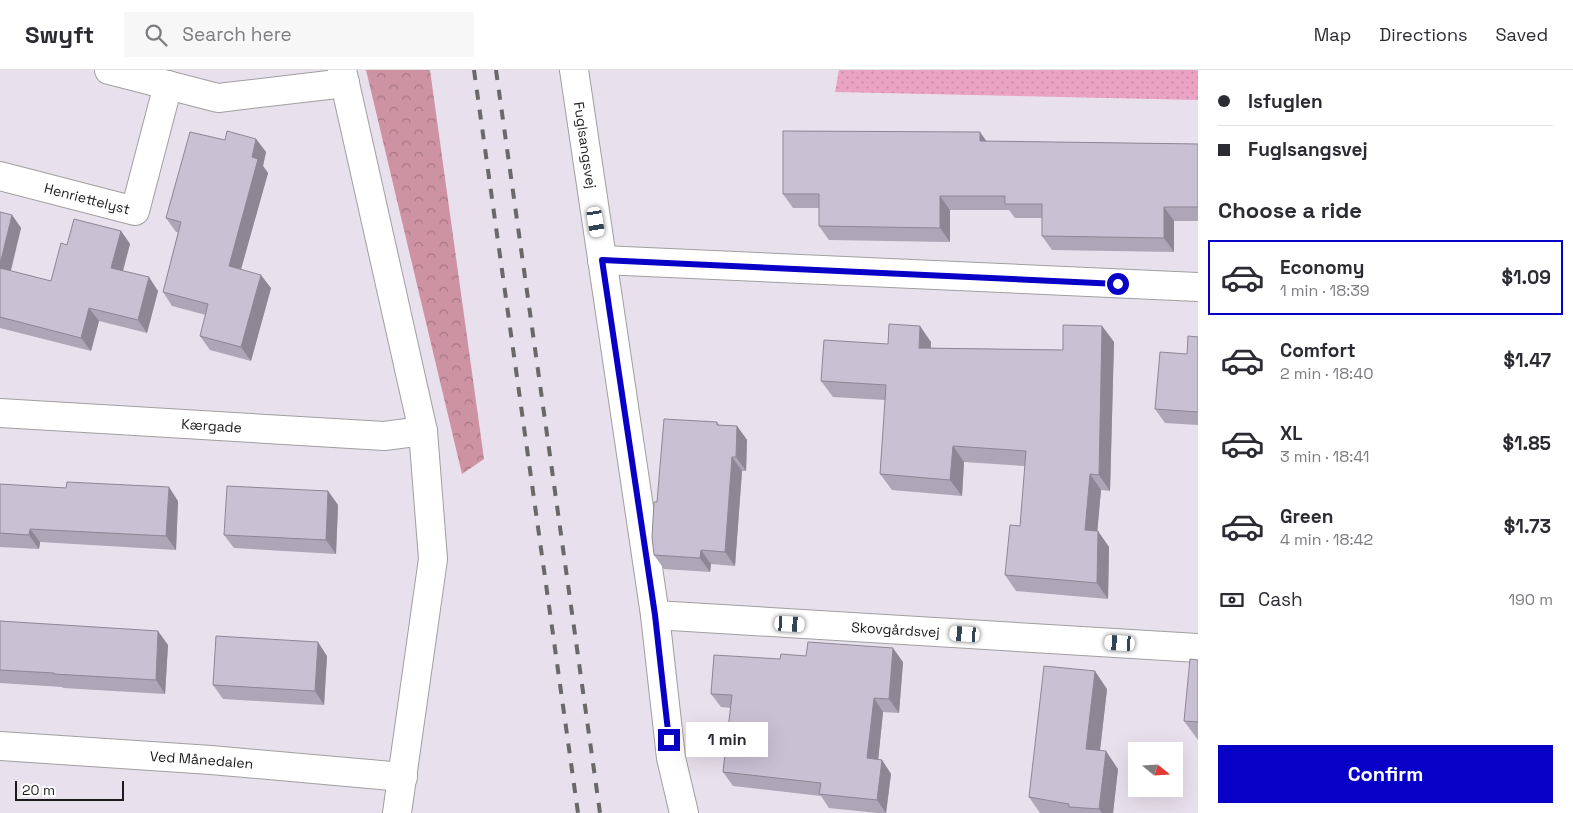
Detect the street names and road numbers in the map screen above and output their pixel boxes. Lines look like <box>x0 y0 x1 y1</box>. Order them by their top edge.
street label: Fuglsangsvej <box>570 100 601 190</box>
street label: Henriettelyst <box>42 179 132 218</box>
street label: Kærgade <box>181 415 242 436</box>
street label: Skovgårdsvej <box>851 618 940 641</box>
street label: Ved Månedalen <box>149 747 254 773</box>

